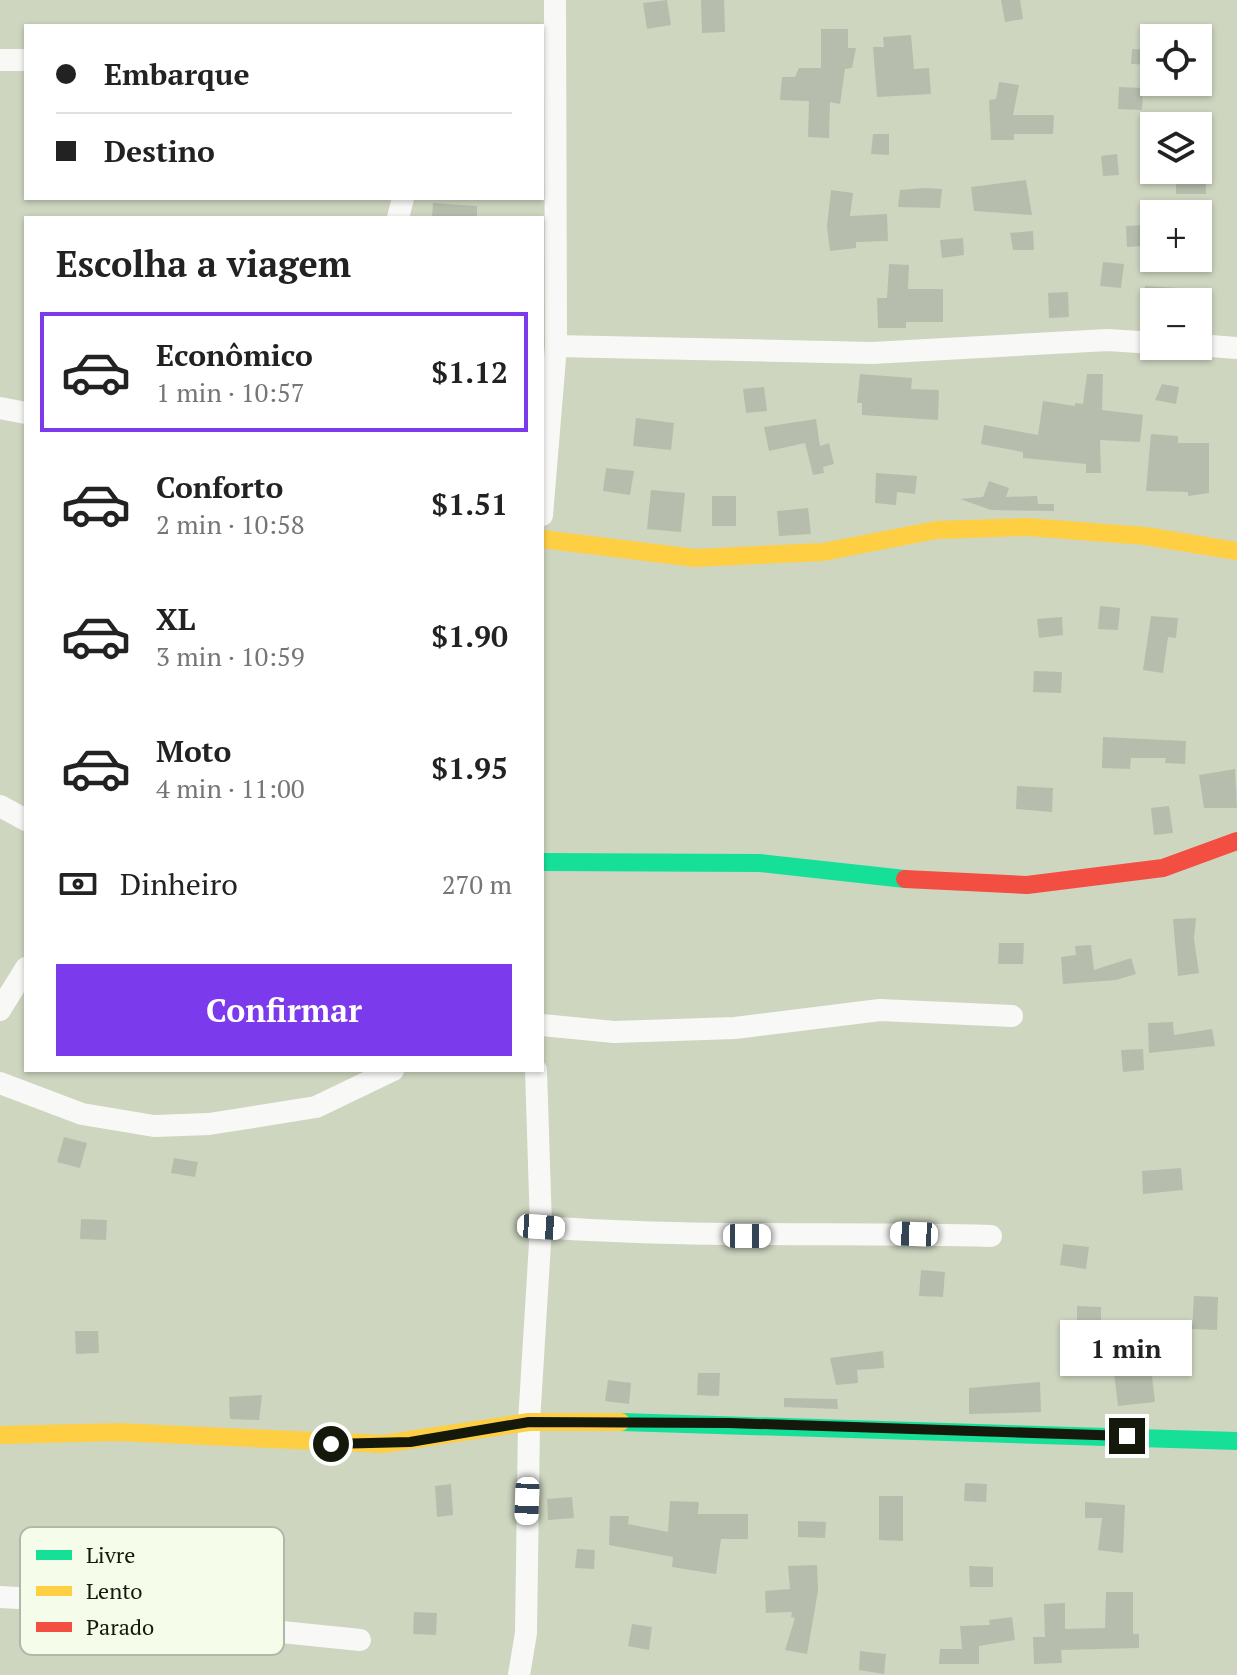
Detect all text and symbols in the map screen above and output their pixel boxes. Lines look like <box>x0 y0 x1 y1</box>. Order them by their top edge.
map controls <box>1140 24 1212 360</box>
button: locate <box>1140 24 1212 96</box>
text: Embarque <box>104 54 250 94</box>
button: layers <box>1140 112 1212 184</box>
text: Destino <box>104 131 215 171</box>
button: + <box>1140 200 1212 272</box>
text: Escolha a viagem <box>56 240 351 287</box>
button: − <box>1140 288 1212 360</box>
text: Econômico <box>156 335 313 375</box>
icon: car <box>60 336 132 408</box>
text: $1.12 <box>431 352 508 392</box>
text: 1 min · 10:57 <box>156 375 305 409</box>
text: Conforto <box>156 467 283 507</box>
icon: car <box>60 468 132 540</box>
text: $1.51 <box>431 484 508 524</box>
text: 2 min · 10:58 <box>156 507 305 541</box>
text: XL <box>156 599 195 639</box>
icon: car <box>60 600 132 672</box>
text: $1.90 <box>431 616 508 656</box>
text: 3 min · 10:59 <box>156 639 305 673</box>
text: Moto <box>156 731 231 771</box>
icon: car <box>60 732 132 804</box>
text: $1.95 <box>431 748 508 788</box>
text: 4 min · 11:00 <box>156 771 305 805</box>
icon: cash <box>56 862 100 906</box>
text: Dinheiro <box>120 864 238 904</box>
text: 270 m <box>442 867 512 901</box>
button: Confirmar <box>56 964 512 1056</box>
car <box>516 1213 566 1241</box>
car <box>890 1221 938 1247</box>
car <box>723 1224 771 1248</box>
callout: 1 min <box>1061 1320 1193 1376</box>
text: 1 min <box>1090 1331 1162 1365</box>
route end <box>1109 1418 1145 1454</box>
route start <box>313 1426 349 1462</box>
car <box>514 1477 540 1525</box>
legend <box>20 1527 284 1655</box>
text: Livre <box>86 1540 135 1569</box>
text: Lento <box>86 1576 143 1605</box>
text: Parado <box>86 1612 154 1641</box>

